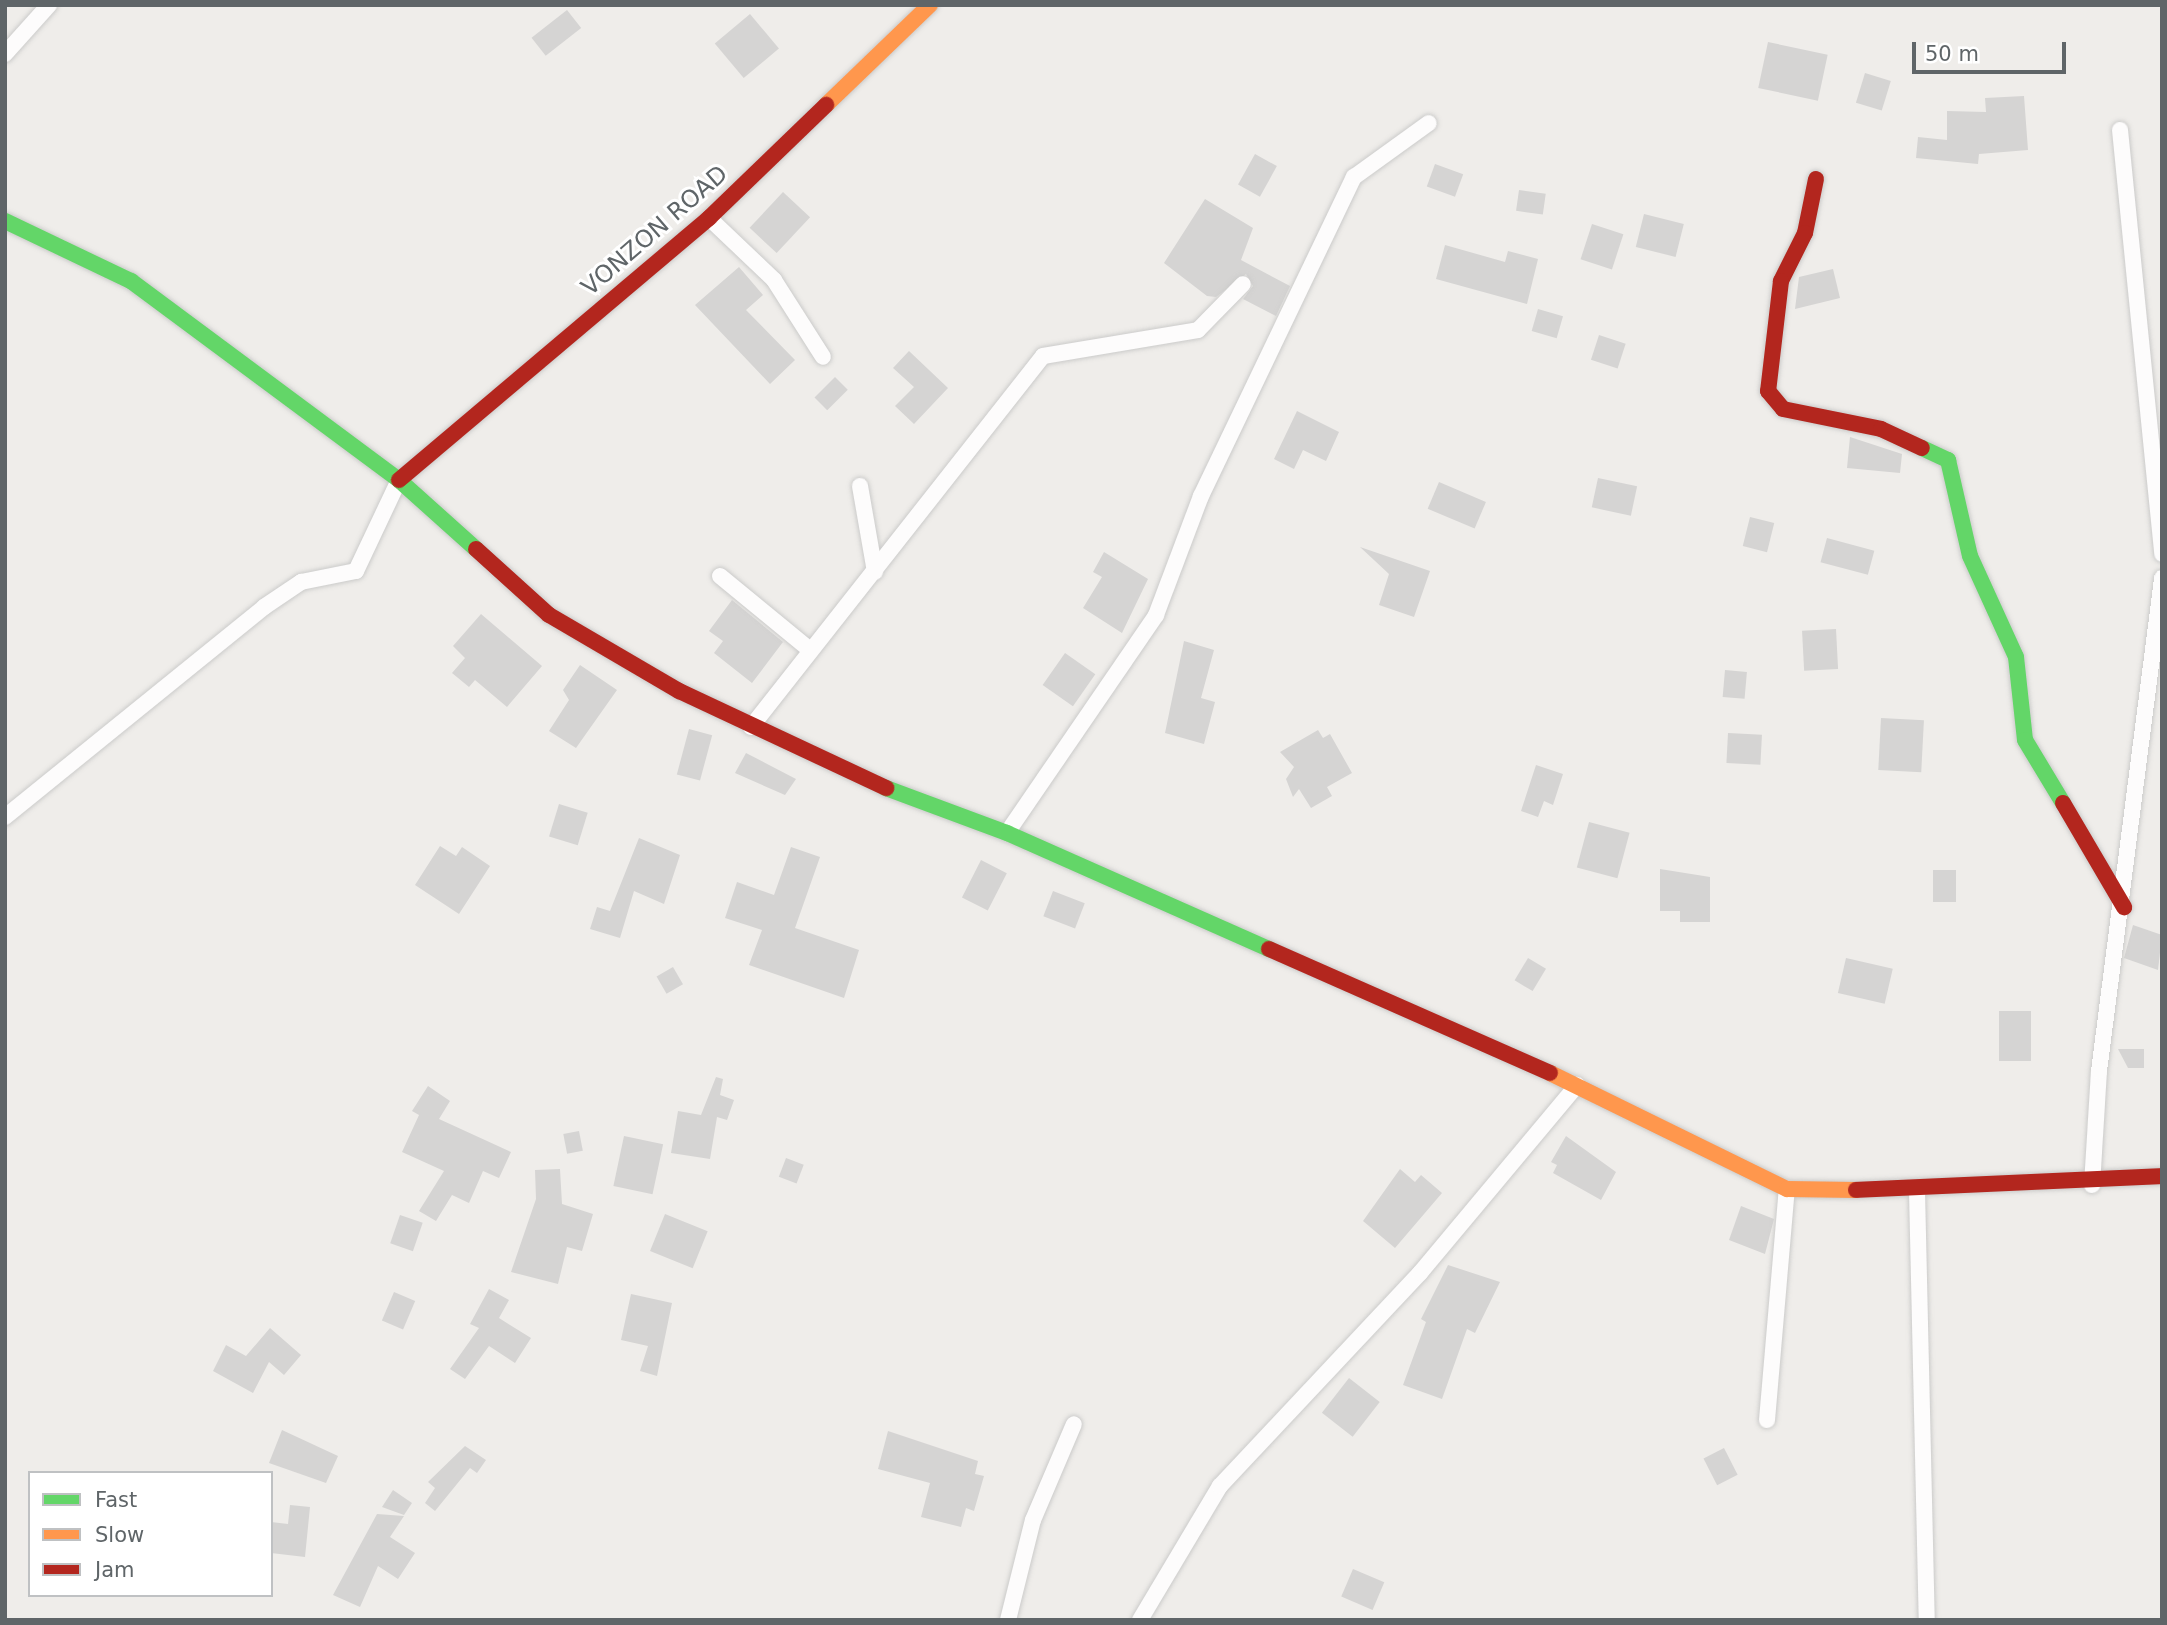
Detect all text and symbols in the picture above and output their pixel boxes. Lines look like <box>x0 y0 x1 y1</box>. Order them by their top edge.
scale bar <box>1915 28 2069 72</box>
text: 50 m <box>1925 42 1979 66</box>
street label: VONZON ROAD <box>576 160 734 302</box>
legend <box>28 1471 273 1597</box>
text: Fast <box>95 1488 137 1512</box>
text: Slow <box>95 1523 144 1547</box>
text: Jam <box>95 1558 135 1582</box>

